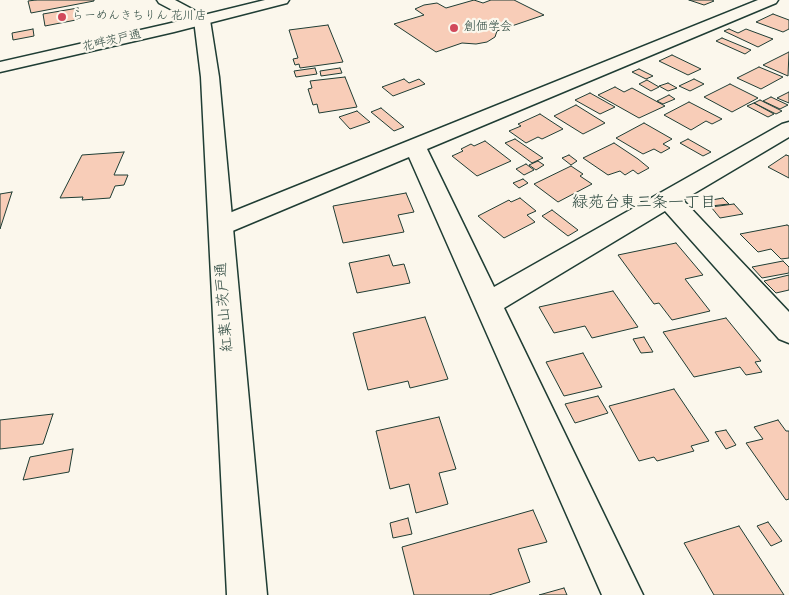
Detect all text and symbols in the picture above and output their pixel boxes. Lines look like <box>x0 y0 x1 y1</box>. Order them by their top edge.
place label: らーめんきちりん 花川店 <box>72 10 207 24</box>
marker: らーめんきちりん 花川店 <box>56 11 68 23</box>
place label: 創価学会 <box>464 21 512 35</box>
marker: 創価学会 <box>448 22 460 34</box>
street label: 花畔茨戸通 <box>81 28 143 56</box>
district label: 緑苑台東三条一丁目 <box>572 195 716 215</box>
street label: 紅葉山茨戸通 <box>214 261 238 353</box>

